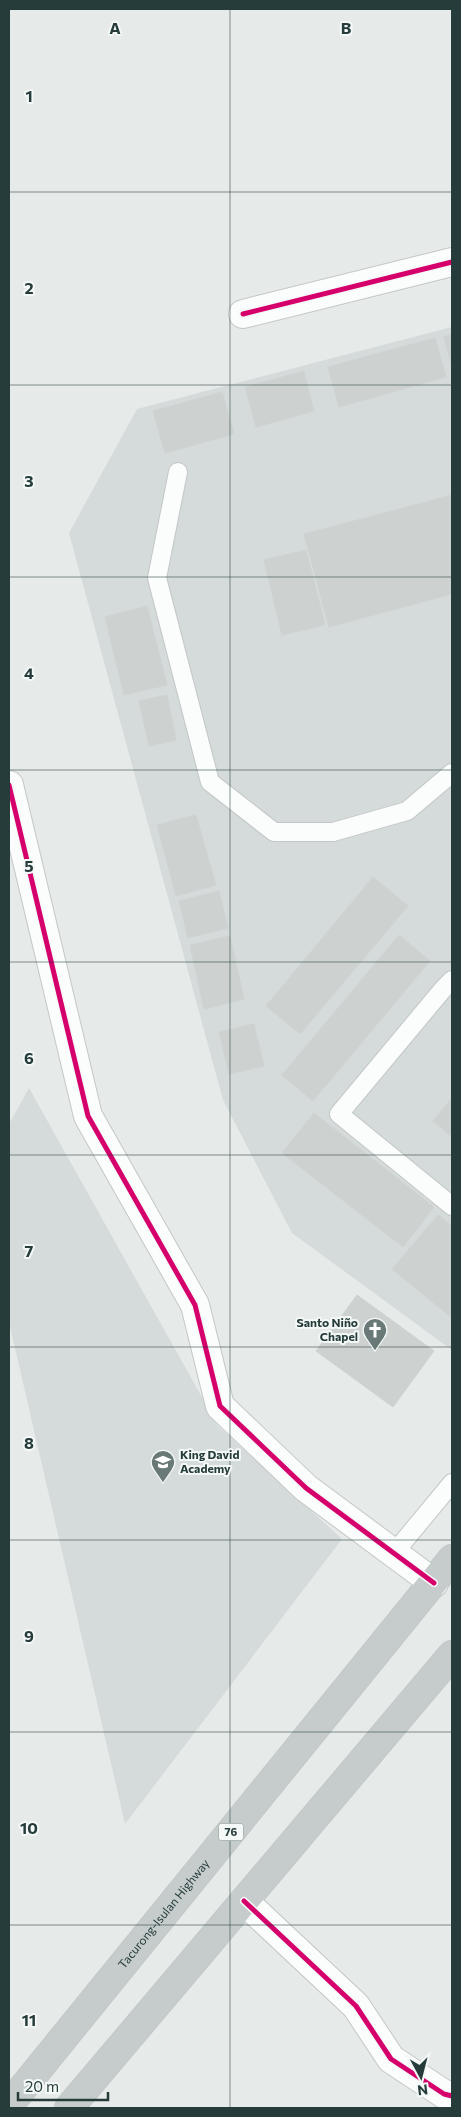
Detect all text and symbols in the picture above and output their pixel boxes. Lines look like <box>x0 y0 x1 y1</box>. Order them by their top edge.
text: A <box>109 18 121 37</box>
text: B <box>341 18 352 37</box>
text: 1 <box>25 86 33 105</box>
text: 2 <box>24 278 34 297</box>
text: 3 <box>24 471 34 490</box>
text: 4 <box>24 663 34 682</box>
text: 5 <box>24 856 34 875</box>
text: 6 <box>24 1048 34 1067</box>
text: 7 <box>25 1241 34 1260</box>
place label: Santo Niño Chapel <box>297 1315 358 1343</box>
church icon: Santo Niño Chapel <box>362 1317 388 1351</box>
text: 8 <box>24 1433 34 1452</box>
place label: King David Academy <box>180 1447 239 1475</box>
school or university icon: King David Academy <box>150 1449 176 1483</box>
text: 9 <box>24 1626 34 1645</box>
text: 10 <box>20 1818 38 1837</box>
road number: 76 <box>218 1824 244 1840</box>
street label: Tacurong-Isulan Highway <box>115 1856 212 1971</box>
text: 11 <box>22 2010 36 2029</box>
north arrow <box>396 2052 446 2102</box>
scale bar <box>18 2070 108 2102</box>
text: 20 m <box>25 2077 59 2095</box>
text: N <box>416 2081 429 2099</box>

